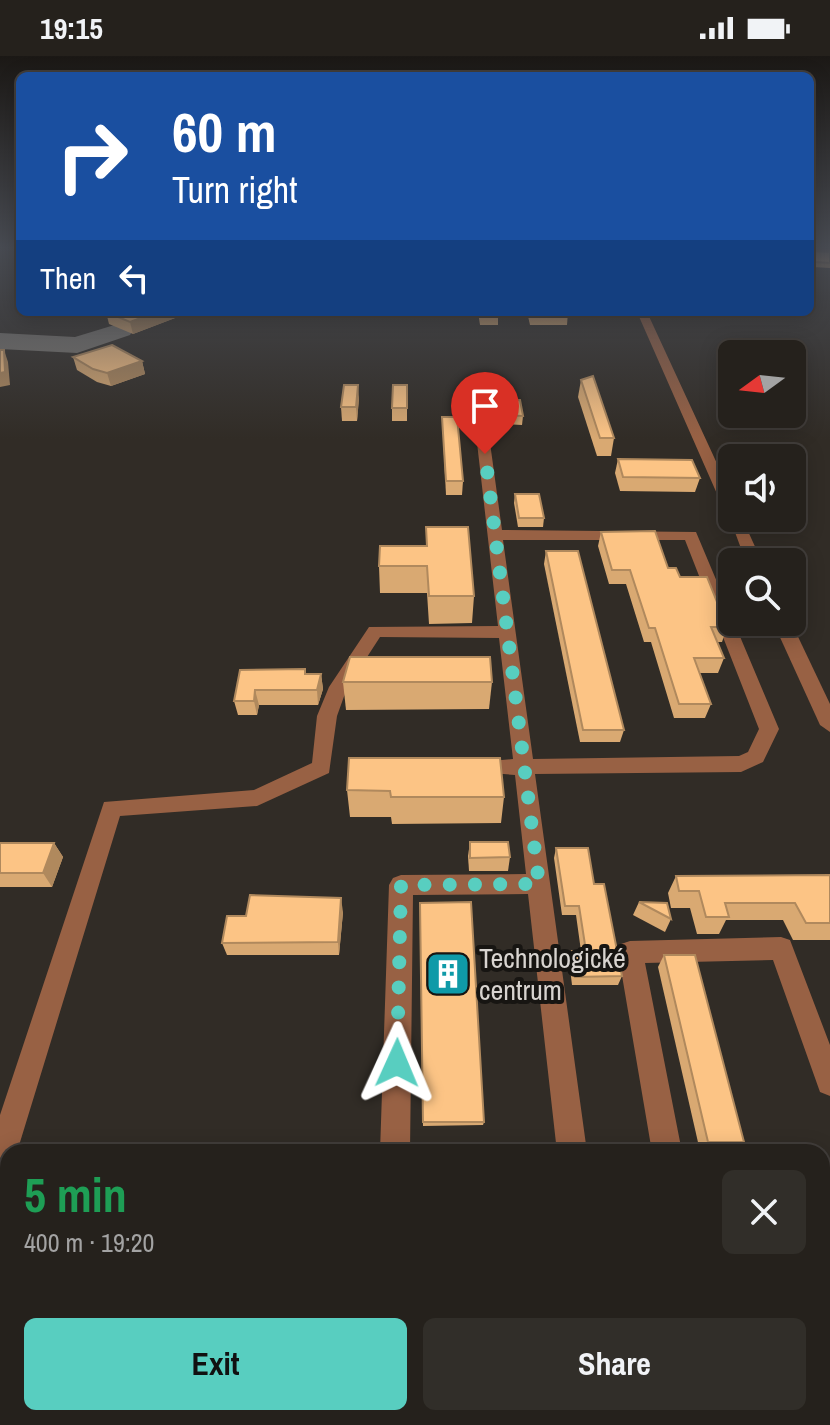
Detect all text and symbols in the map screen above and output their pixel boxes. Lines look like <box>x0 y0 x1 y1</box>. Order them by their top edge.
text: 19:15 <box>40 8 103 48</box>
text: 60 m <box>172 94 277 169</box>
icon: right <box>40 104 144 208</box>
text: Turn right <box>172 166 297 214</box>
icon: left <box>112 256 156 300</box>
text: Then <box>40 258 96 298</box>
north arrow <box>718 340 806 428</box>
map controls <box>718 340 806 636</box>
pin <box>451 372 519 454</box>
icon: arrive <box>463 384 507 428</box>
button: sound <box>718 444 806 532</box>
button: search <box>718 548 806 636</box>
place label: Technologické centrum <box>479 939 626 1009</box>
building icon: Technologické centrum <box>424 950 472 998</box>
position arrow <box>355 1021 439 1105</box>
text: 5 min <box>24 1162 127 1227</box>
button: close <box>722 1170 806 1254</box>
text: 400 m · 19:20 <box>24 1225 154 1260</box>
button: Exit <box>24 1318 407 1410</box>
button: Share <box>423 1318 806 1410</box>

